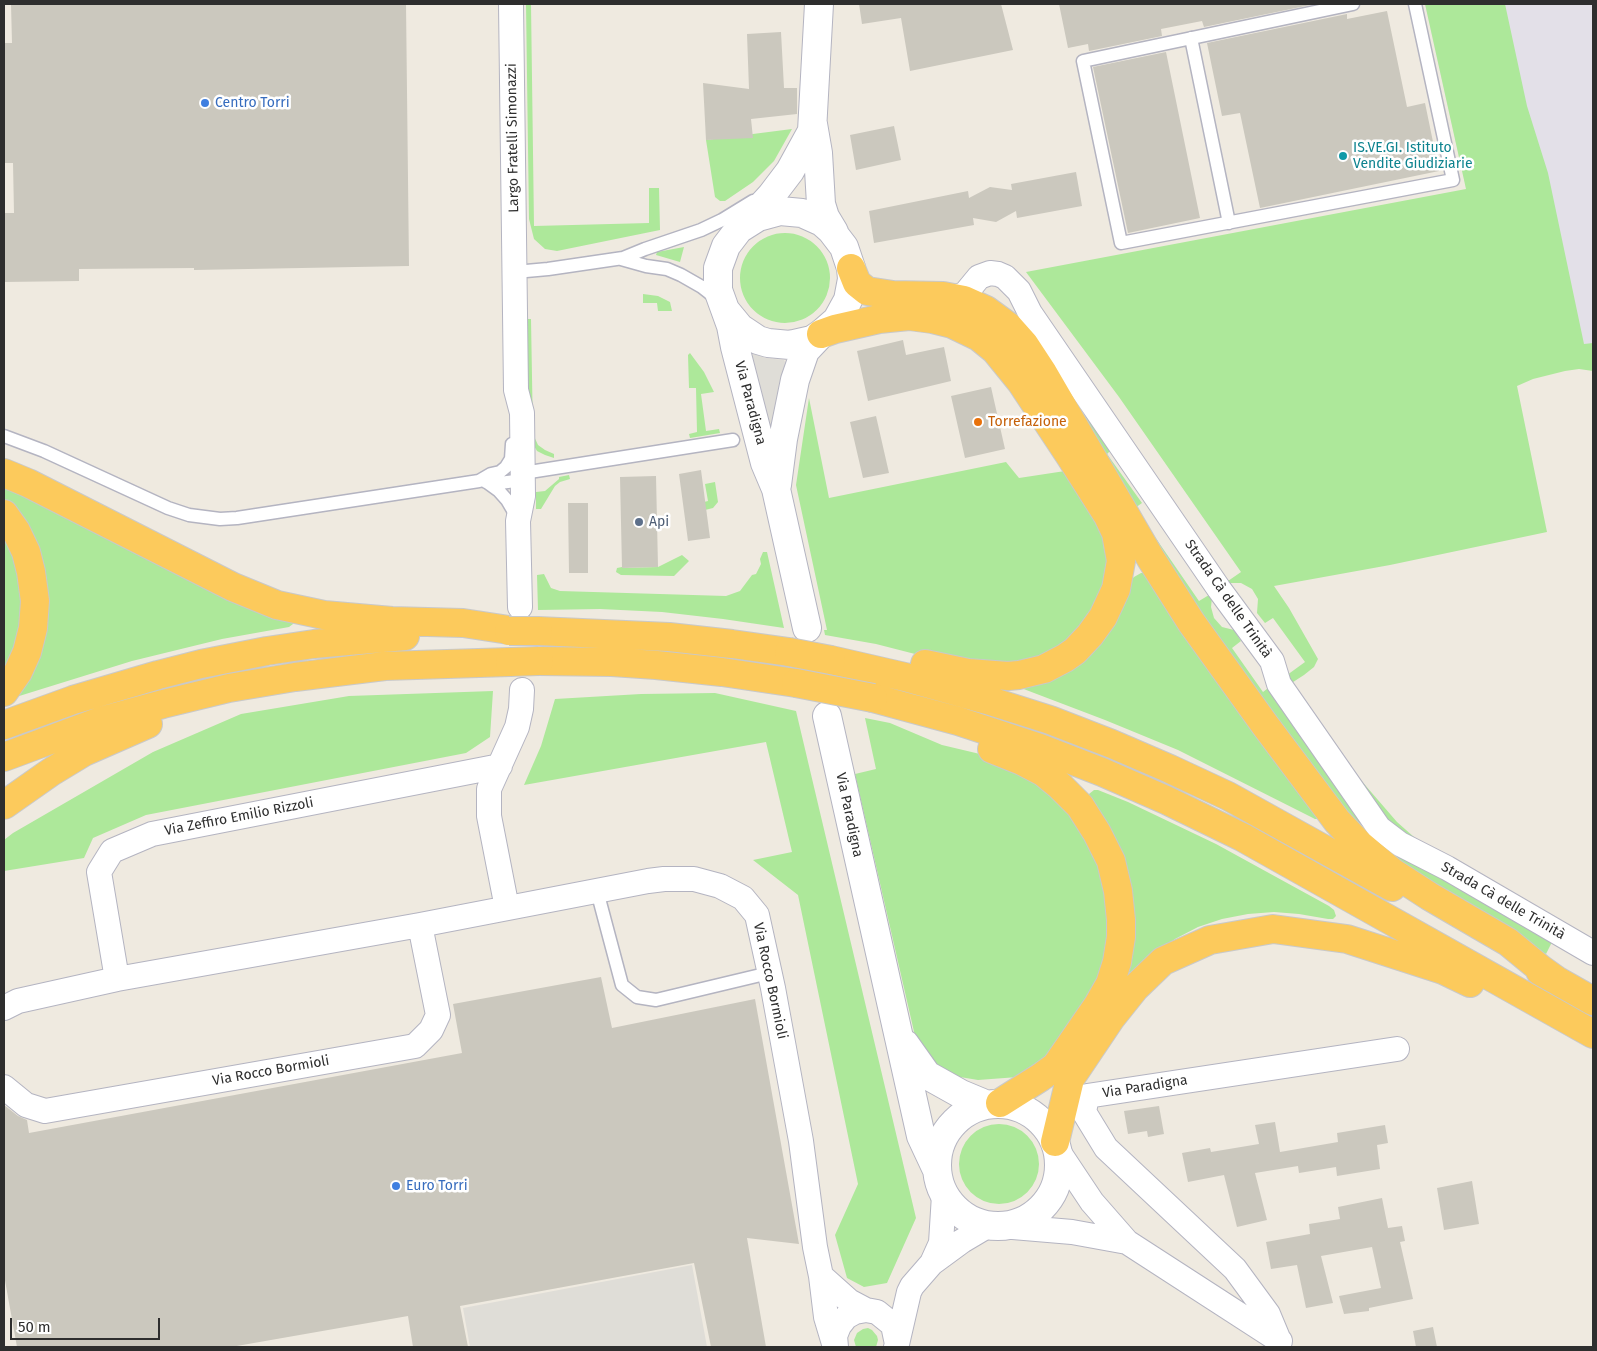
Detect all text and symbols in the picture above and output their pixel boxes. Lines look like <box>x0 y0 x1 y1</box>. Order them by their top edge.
street label: Largo Fratelli Simonazzi <box>503 63 523 213</box>
place label: Centro Torri <box>215 95 290 111</box>
marker: Centro Torri <box>199 97 211 109</box>
place label: IS.VE.GI. Istituto Vendite Giudiziarie <box>1353 140 1473 172</box>
marker: IS.VE.GI. Istituto Vendite Giudiziarie <box>1337 150 1349 162</box>
street label: Via Paradigna <box>731 359 769 447</box>
place label: Torrefazione <box>988 414 1067 430</box>
marker: Torrefazione <box>972 416 984 428</box>
place label: Api <box>649 514 669 530</box>
marker: Api <box>633 516 645 528</box>
street label: Strada Cà delle Trinità <box>1181 537 1275 661</box>
street label: Via Paradigna <box>832 771 866 859</box>
street label: Via Zeffiro Emilio Rizzoli <box>163 794 315 840</box>
street label: Strada Cà delle Trinità <box>1438 859 1568 943</box>
street label: Via Rocco Bormioli <box>749 921 791 1041</box>
street label: Via Rocco Bormioli <box>211 1052 331 1090</box>
street label: Via Paradigna <box>1101 1072 1189 1102</box>
place label: Euro Torri <box>406 1178 468 1194</box>
marker: Euro Torri <box>390 1180 402 1192</box>
scale bar <box>12 1308 162 1340</box>
text: 50 m <box>18 1318 51 1336</box>

